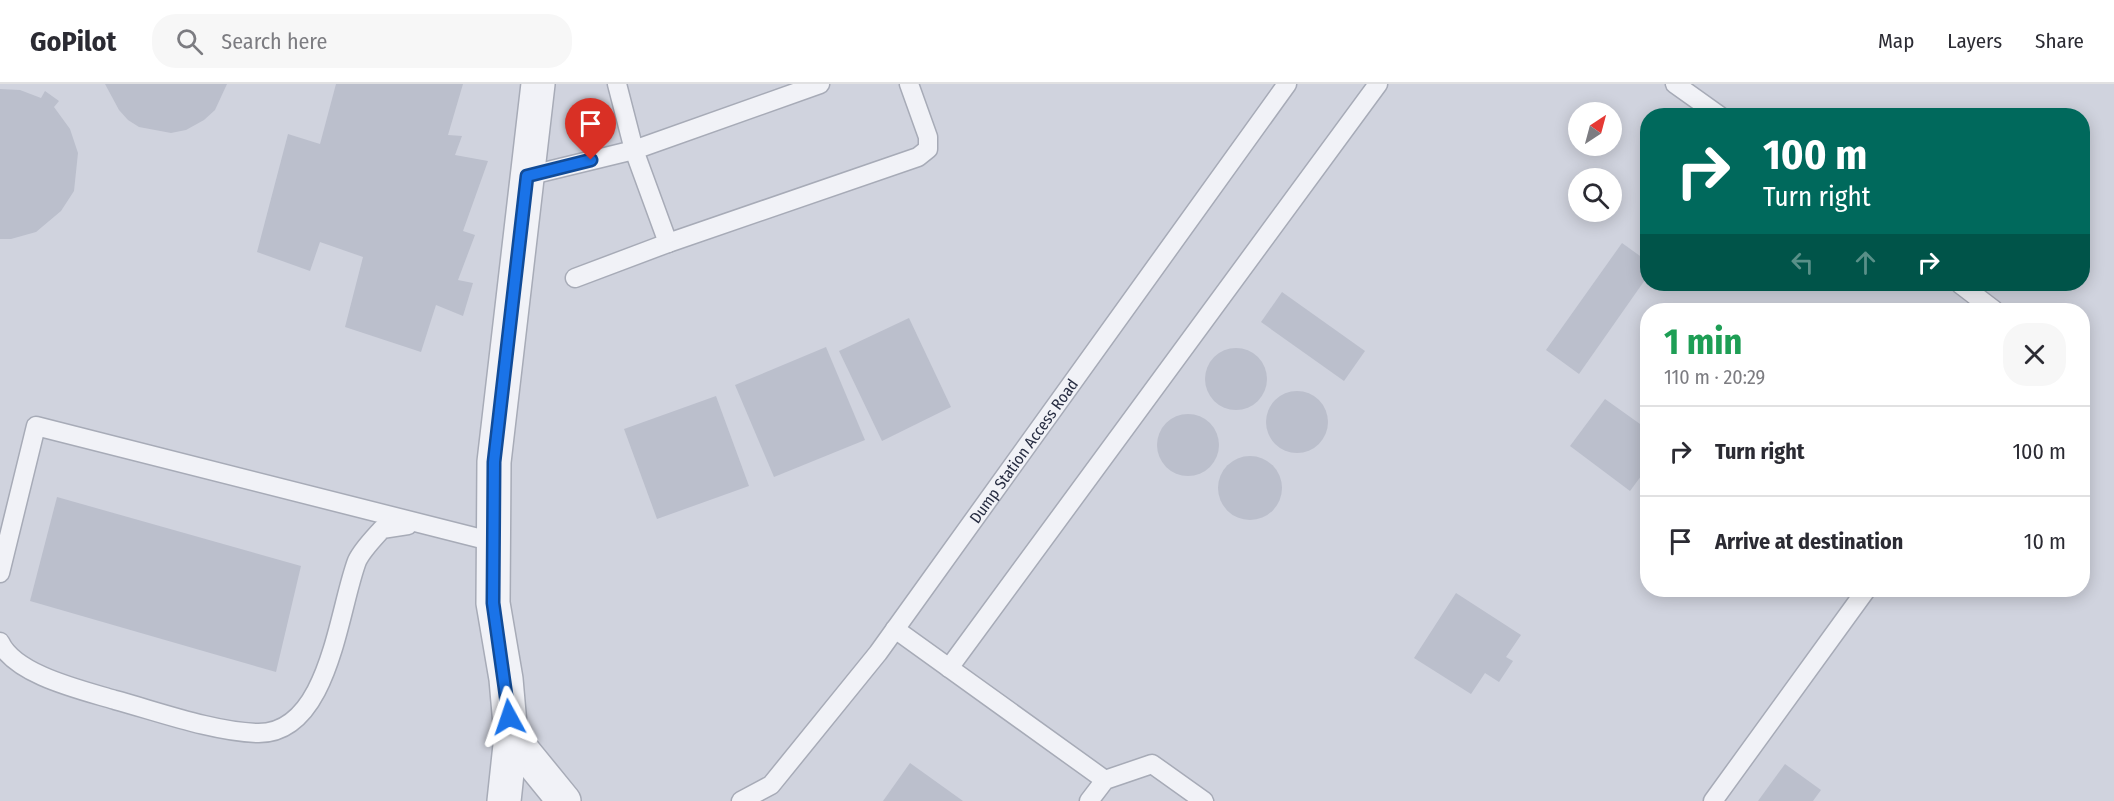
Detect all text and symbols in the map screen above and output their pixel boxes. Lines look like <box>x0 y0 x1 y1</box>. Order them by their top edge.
search box <box>152 14 572 68</box>
text: GoPilot <box>30 25 116 58</box>
icon: search <box>173 25 206 58</box>
text: Search here <box>221 28 327 55</box>
text: Map <box>1878 28 1914 54</box>
text: Layers <box>1947 28 2002 54</box>
text: Share <box>2035 28 2084 54</box>
pin <box>565 98 616 160</box>
north arrow <box>1568 102 1622 156</box>
map controls <box>1568 102 1622 222</box>
icon: arrive <box>574 107 607 140</box>
text: 100 m <box>1763 130 1867 180</box>
icon: right <box>1664 132 1742 210</box>
button: search <box>1568 168 1622 222</box>
text: Turn right <box>1763 181 1871 213</box>
icon: left <box>1786 246 1819 279</box>
icon: ahead <box>1849 246 1882 279</box>
icon: right <box>1912 246 1945 279</box>
text: 1 min <box>1664 320 1742 364</box>
button: close <box>2003 323 2066 386</box>
text: 110 m · 20:29 <box>1664 365 1765 389</box>
street label: Dump Station Access Road <box>966 375 1082 527</box>
icon: right <box>1664 435 1697 468</box>
text: Turn right <box>1715 438 1804 465</box>
text: 100 m <box>2012 438 2066 465</box>
icon: arrive <box>1664 525 1697 558</box>
text: Arrive at destination <box>1715 528 1903 555</box>
text: 10 m <box>2024 528 2066 555</box>
position arrow <box>477 685 541 749</box>

